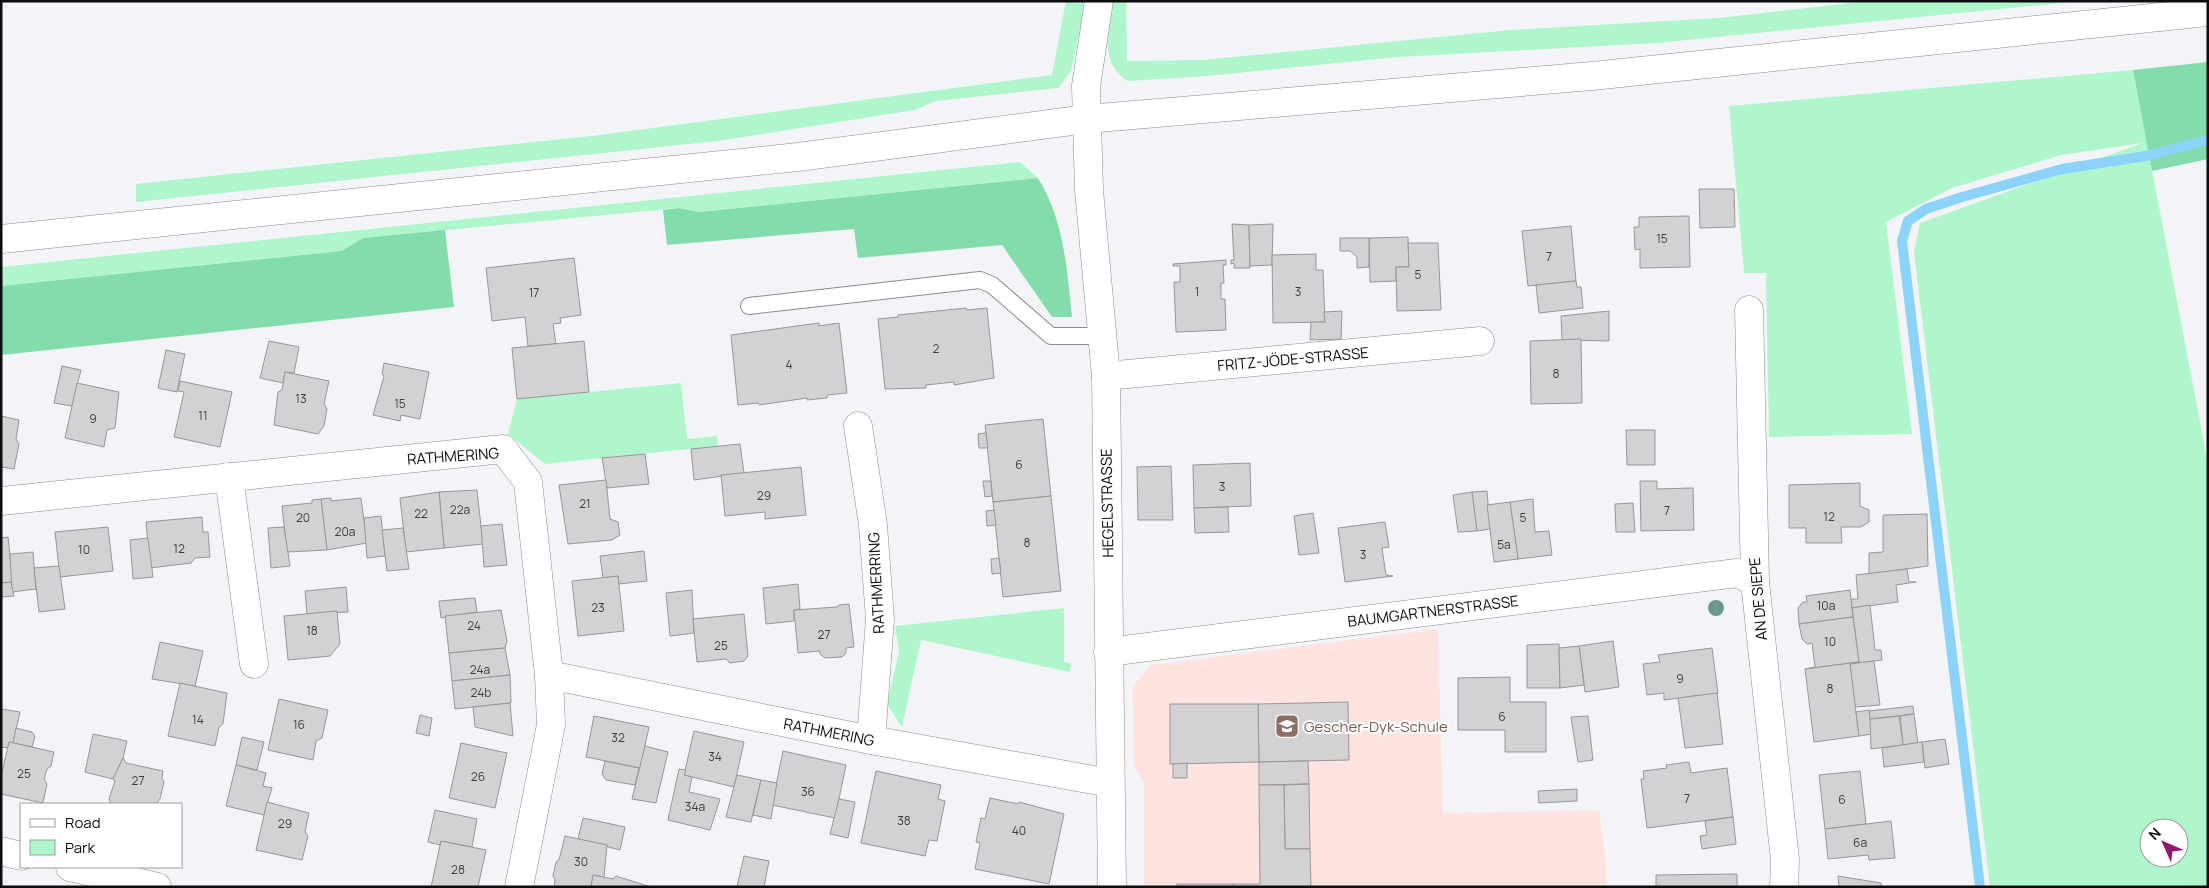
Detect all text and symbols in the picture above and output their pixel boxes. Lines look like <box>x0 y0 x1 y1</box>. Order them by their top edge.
house number: 15 <box>1656 230 1668 247</box>
house number: 7 <box>1546 248 1552 265</box>
house number: 5 <box>1415 266 1422 283</box>
house number: 1 <box>1195 283 1199 300</box>
house number: 3 <box>1295 283 1301 300</box>
house number: 17 <box>529 284 539 301</box>
house number: 2 <box>933 340 940 357</box>
street label: FRITZ-JÖDE-STRASSE <box>1216 342 1370 376</box>
house number: 4 <box>785 356 793 373</box>
house number: 8 <box>1553 365 1560 382</box>
house number: 13 <box>295 390 307 407</box>
house number: 15 <box>394 395 406 412</box>
house number: 11 <box>198 407 208 424</box>
house number: 9 <box>89 410 97 427</box>
street label: RATHMERING <box>406 442 500 470</box>
street label: HEGELSTRASSE <box>1096 448 1118 558</box>
house number: 6 <box>1015 456 1023 473</box>
house number: 3 <box>1219 478 1225 495</box>
house number: 29 <box>757 487 771 504</box>
house number: 21 <box>579 495 591 512</box>
house number: 22a <box>450 501 470 518</box>
house number: 7 <box>1664 502 1670 519</box>
house number: 22 <box>414 505 428 522</box>
house number: 12 <box>1823 508 1835 525</box>
house number: 20 <box>296 509 310 526</box>
house number: 5 <box>1520 509 1527 526</box>
house number: 20a <box>335 523 355 540</box>
street label: RATHMERRING <box>863 531 889 634</box>
house number: 8 <box>1024 534 1031 551</box>
house number: 5a <box>1497 536 1511 553</box>
house number: 12 <box>173 540 185 557</box>
house number: 10 <box>78 541 90 558</box>
house number: 3 <box>1360 546 1366 563</box>
street label: AN DE SIEPE <box>1744 557 1772 641</box>
street label: BAUMGARTNERSTRASSE <box>1346 590 1520 632</box>
house number: 10a <box>1817 597 1835 614</box>
house number: 23 <box>591 599 605 616</box>
house number: 24 <box>467 617 481 634</box>
house number: 18 <box>306 622 318 639</box>
house number: 27 <box>818 626 830 643</box>
house number: 10 <box>1824 633 1836 650</box>
house number: 25 <box>714 637 728 654</box>
house number: 24a <box>470 661 490 678</box>
house number: 9 <box>1676 670 1684 687</box>
house number: 8 <box>1827 680 1834 697</box>
house number: 24b <box>471 684 491 701</box>
house number: 6 <box>1498 708 1506 725</box>
house number: 14 <box>192 711 204 728</box>
street label: RATHMERING <box>782 713 877 751</box>
school or university icon: Gescher-Dyk-Schule <box>1274 713 1300 739</box>
house number: 16 <box>293 716 305 733</box>
place label: Gescher-Dyk-Schule <box>1304 716 1448 737</box>
house number: 32 <box>611 729 625 746</box>
house number: 34 <box>708 748 722 765</box>
house number: 25 <box>17 765 31 782</box>
house number: 26 <box>471 768 485 785</box>
house number: 27 <box>132 772 144 789</box>
house number: 36 <box>801 783 815 800</box>
house number: 7 <box>1684 790 1690 807</box>
house number: 6 <box>1838 791 1846 808</box>
house number: 34a <box>685 798 705 815</box>
legend <box>20 803 182 868</box>
text: Road <box>65 812 101 833</box>
house number: 38 <box>897 812 911 829</box>
house number: 29 <box>278 815 292 832</box>
north arrow <box>2139 818 2189 868</box>
house number: 40 <box>1012 822 1026 839</box>
text: N <box>2144 823 2165 844</box>
house number: 6a <box>1853 834 1867 851</box>
text: Park <box>65 837 95 858</box>
house number: 30 <box>574 853 588 870</box>
house number: 28 <box>451 861 465 878</box>

